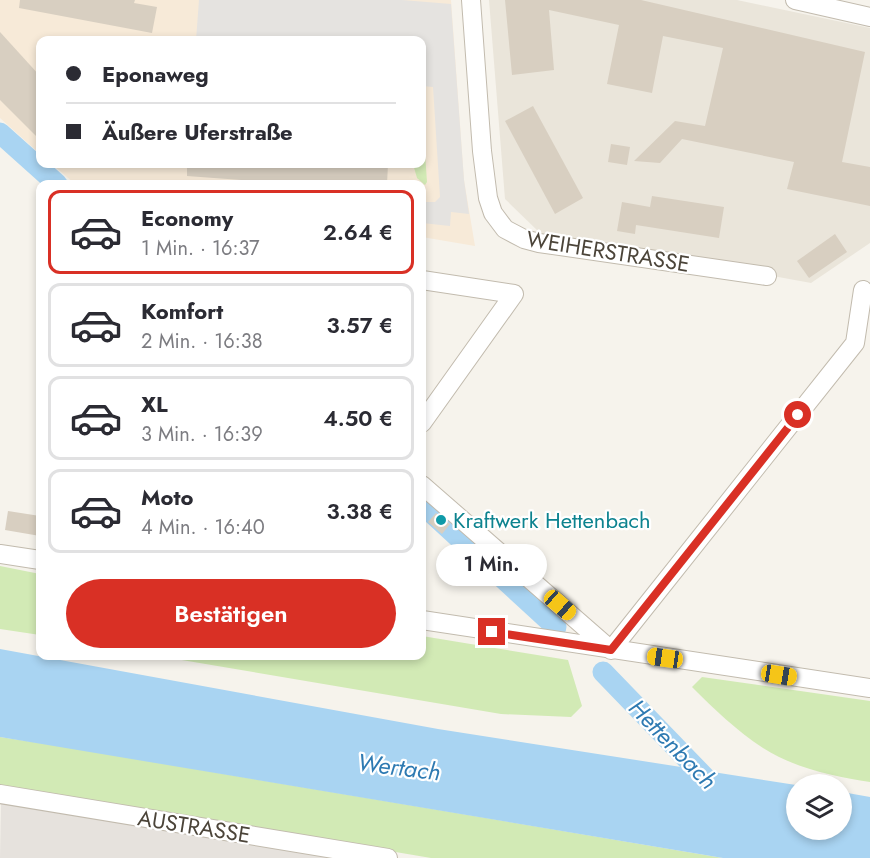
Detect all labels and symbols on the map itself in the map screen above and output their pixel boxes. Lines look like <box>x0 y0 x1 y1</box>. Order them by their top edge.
street label: WEIHERSTRASSE <box>524 222 692 280</box>
route start <box>784 401 811 428</box>
place label: Kraftwerk Hettenbach <box>453 504 651 536</box>
marker: Kraftwerk Hettenbach <box>434 513 448 527</box>
callout: 1 Min. <box>436 545 548 587</box>
car <box>541 586 579 624</box>
route end <box>478 618 505 645</box>
car <box>646 647 684 669</box>
car <box>760 663 798 687</box>
water label: Hettenbach <box>621 691 725 797</box>
water label: Wertach <box>355 745 443 789</box>
street label: AUSTRASSE <box>135 801 253 851</box>

